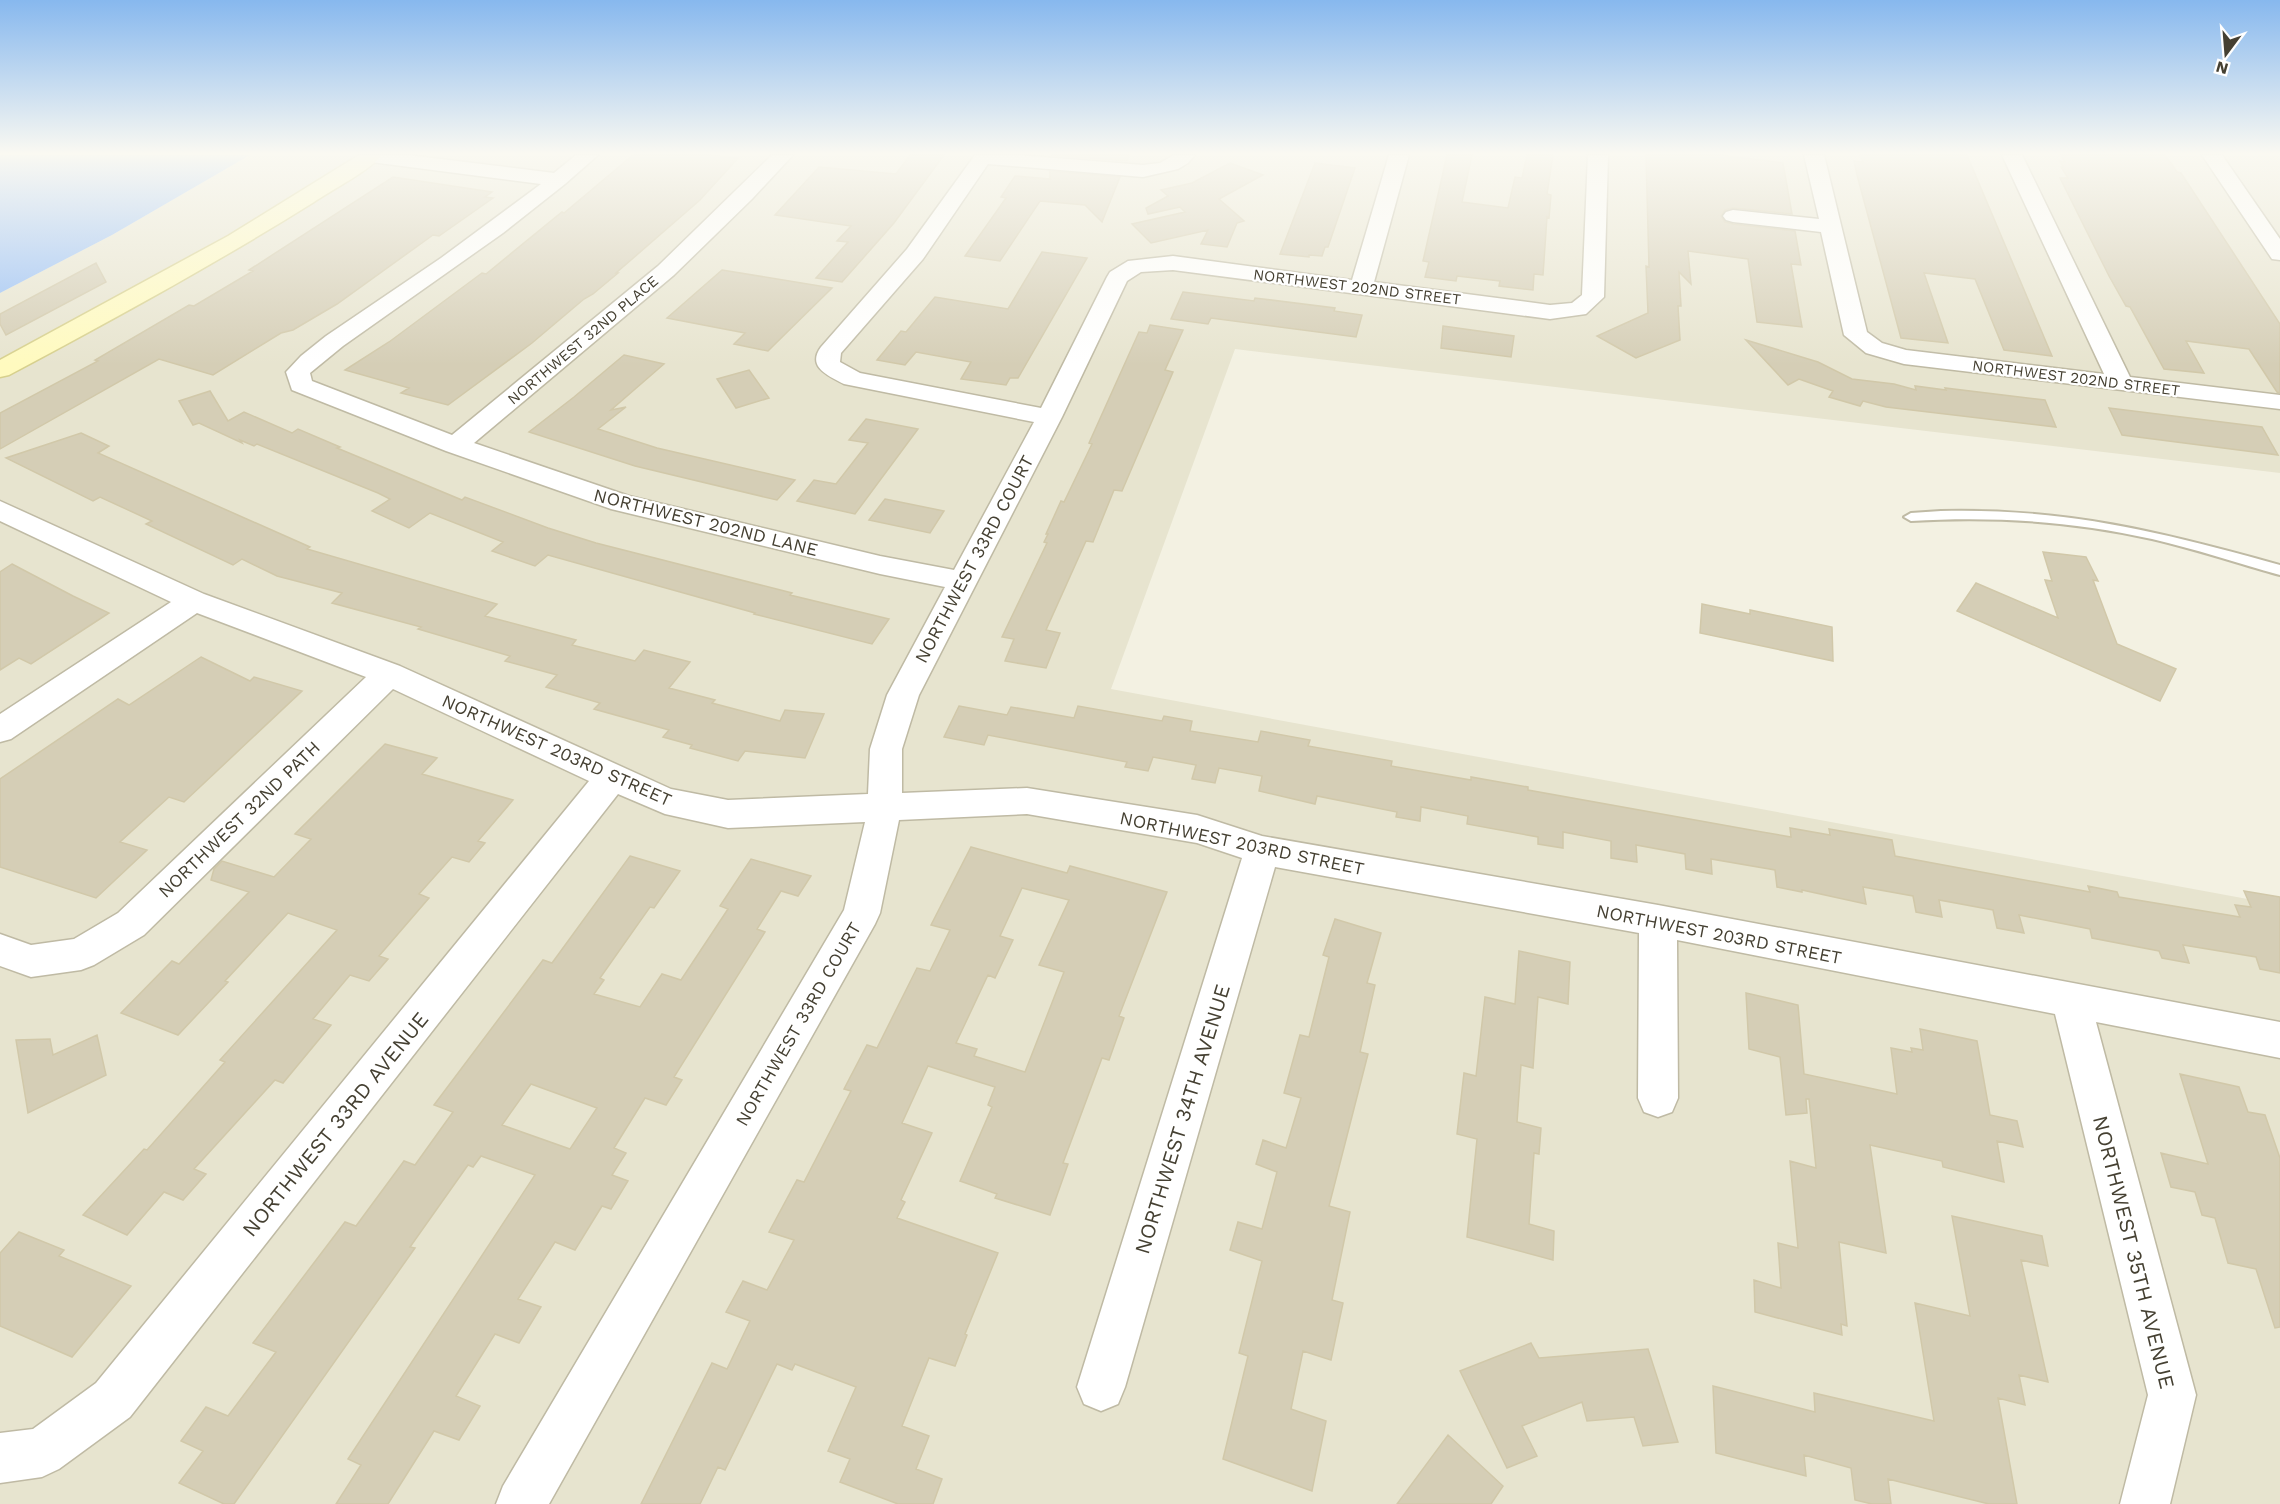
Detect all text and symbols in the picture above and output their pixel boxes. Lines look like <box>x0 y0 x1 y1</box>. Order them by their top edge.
north arrow <box>2196 24 2256 84</box>
text: N <box>2214 57 2230 79</box>
street label: NORTHWEST 202ND STREET <box>1252 265 1462 309</box>
street label: NORTHWEST 32ND PLACE <box>504 272 662 408</box>
street label: NORTHWEST 202ND STREET <box>1971 356 2181 400</box>
street label: NORTHWEST 33RD COURT <box>910 452 1038 666</box>
street label: NORTHWEST 202ND LANE <box>592 484 820 560</box>
street label: NORTHWEST 203RD STREET <box>439 690 675 810</box>
street label: NORTHWEST 32ND PATH <box>154 736 324 902</box>
street label: NORTHWEST 203RD STREET <box>1118 807 1366 879</box>
street label: NORTHWEST 203RD STREET <box>1595 900 1843 968</box>
street label: NORTHWEST 33RD COURT <box>731 918 865 1130</box>
street label: NORTHWEST 34TH AVENUE <box>1129 981 1235 1257</box>
street label: NORTHWEST 33RD AVENUE <box>237 1007 433 1241</box>
street label: NORTHWEST 35TH AVENUE <box>2088 1113 2180 1391</box>

